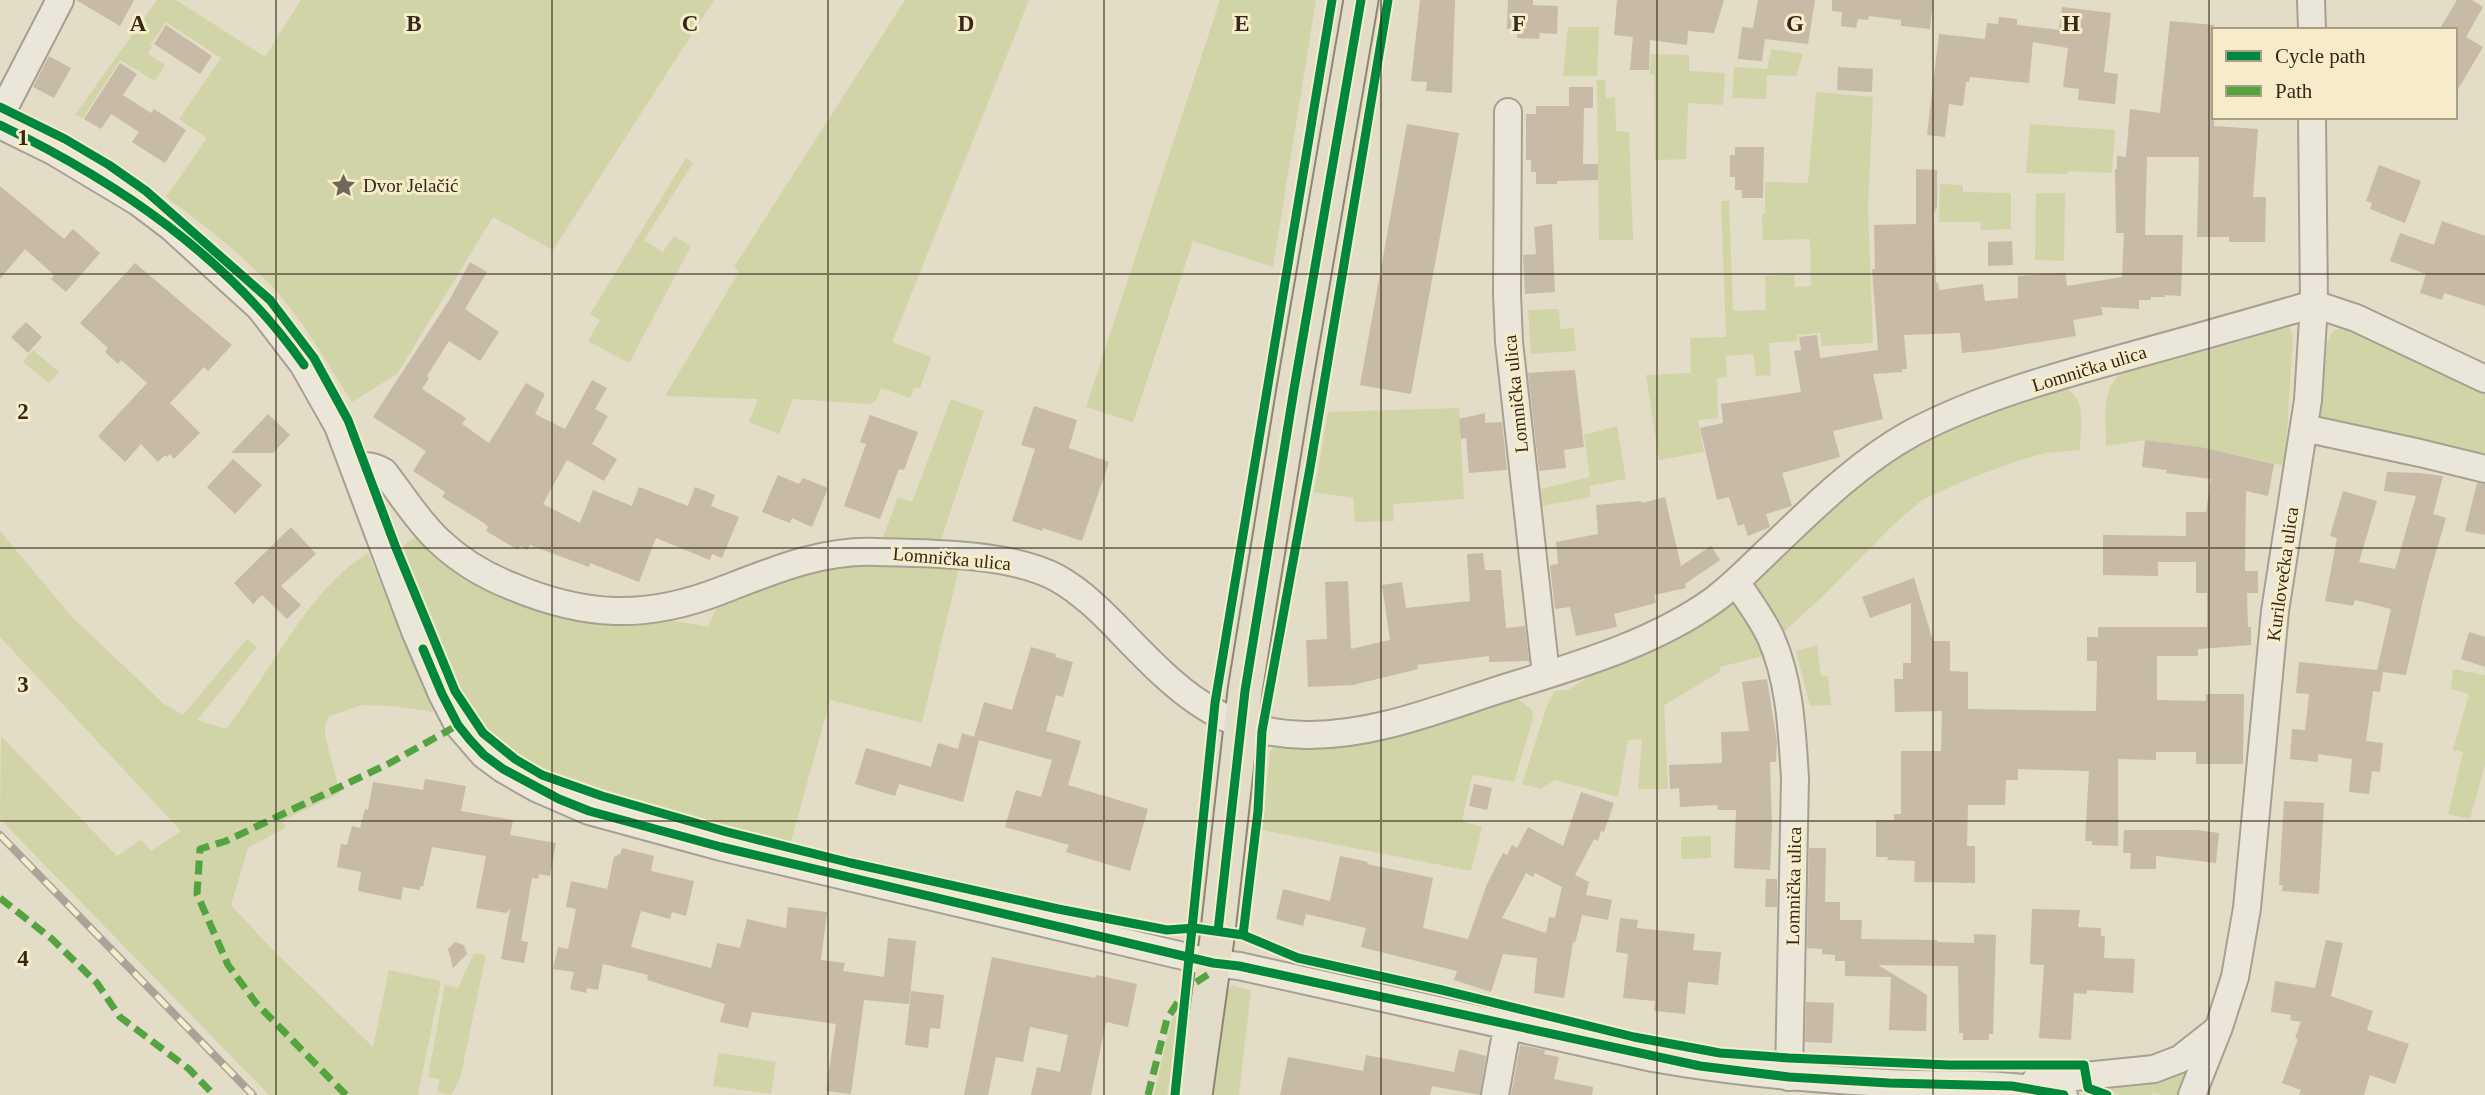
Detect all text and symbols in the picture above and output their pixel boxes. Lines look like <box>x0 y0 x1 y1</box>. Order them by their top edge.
text: A <box>130 11 147 36</box>
text: B <box>406 11 422 36</box>
text: C <box>682 11 698 36</box>
text: D <box>958 11 974 36</box>
text: E <box>1234 11 1250 36</box>
text: F <box>1512 11 1526 36</box>
text: G <box>1786 11 1804 36</box>
text: H <box>2062 11 2080 36</box>
legend <box>2212 28 2457 119</box>
text: Cycle path <box>2275 44 2366 68</box>
text: Path <box>2275 79 2313 103</box>
text: 1 <box>17 125 29 150</box>
place icon: Dvor Jelačić <box>329 171 357 199</box>
place label: Dvor Jelačić <box>363 175 458 196</box>
street label: Lomnička ulica <box>1499 333 1532 454</box>
street label: Lomnička ulica <box>2029 341 2150 396</box>
text: 2 <box>17 399 29 424</box>
street label: Kurilovečka ulica <box>2263 505 2302 643</box>
street label: Lomnička ulica <box>892 543 1013 574</box>
text: 3 <box>17 672 29 697</box>
street label: Lomnička ulica <box>1782 826 1805 946</box>
text: 4 <box>17 946 29 971</box>

